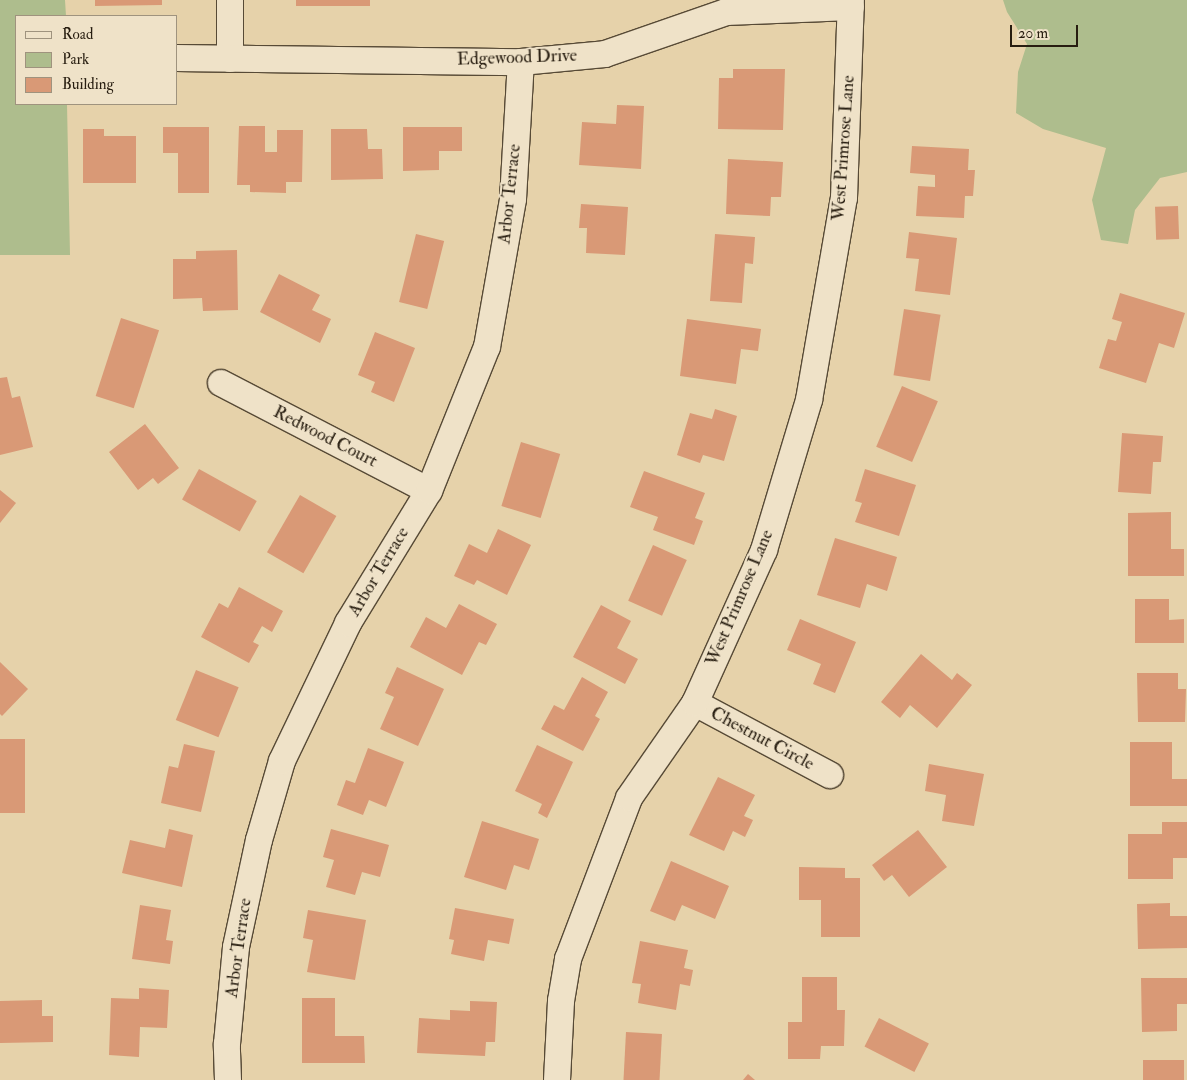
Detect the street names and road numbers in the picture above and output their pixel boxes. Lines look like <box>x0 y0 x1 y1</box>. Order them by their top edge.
street label: Edgewood Drive <box>456 45 578 71</box>
street label: West Primrose Lane <box>828 74 860 222</box>
street label: Arbor Terrace <box>494 143 526 245</box>
street label: Redwood Court <box>269 402 381 472</box>
street label: Arbor Terrace <box>344 523 414 621</box>
street label: West Primrose Lane <box>702 527 778 669</box>
street label: Chestnut Circle <box>707 703 817 775</box>
street label: Arbor Terrace <box>221 897 257 999</box>

